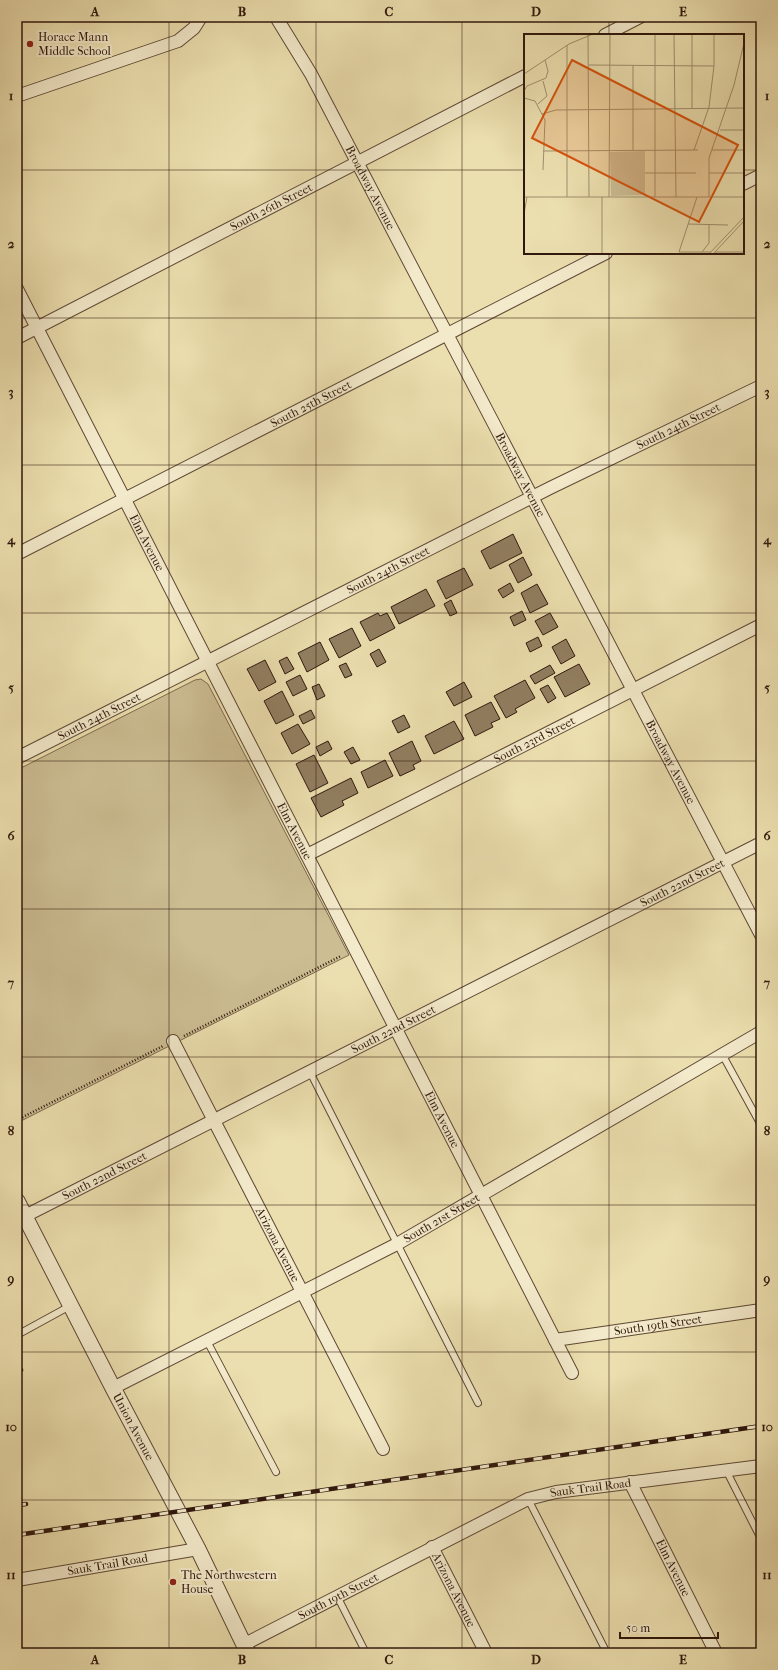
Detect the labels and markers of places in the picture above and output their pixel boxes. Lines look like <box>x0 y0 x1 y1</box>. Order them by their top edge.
place label: Horace Mann Middle School <box>38 30 111 58</box>
marker: Horace Mann Middle School <box>25 39 35 49</box>
place label: The Northwestern House <box>181 1568 277 1596</box>
marker: The Northwestern House <box>168 1577 178 1587</box>

